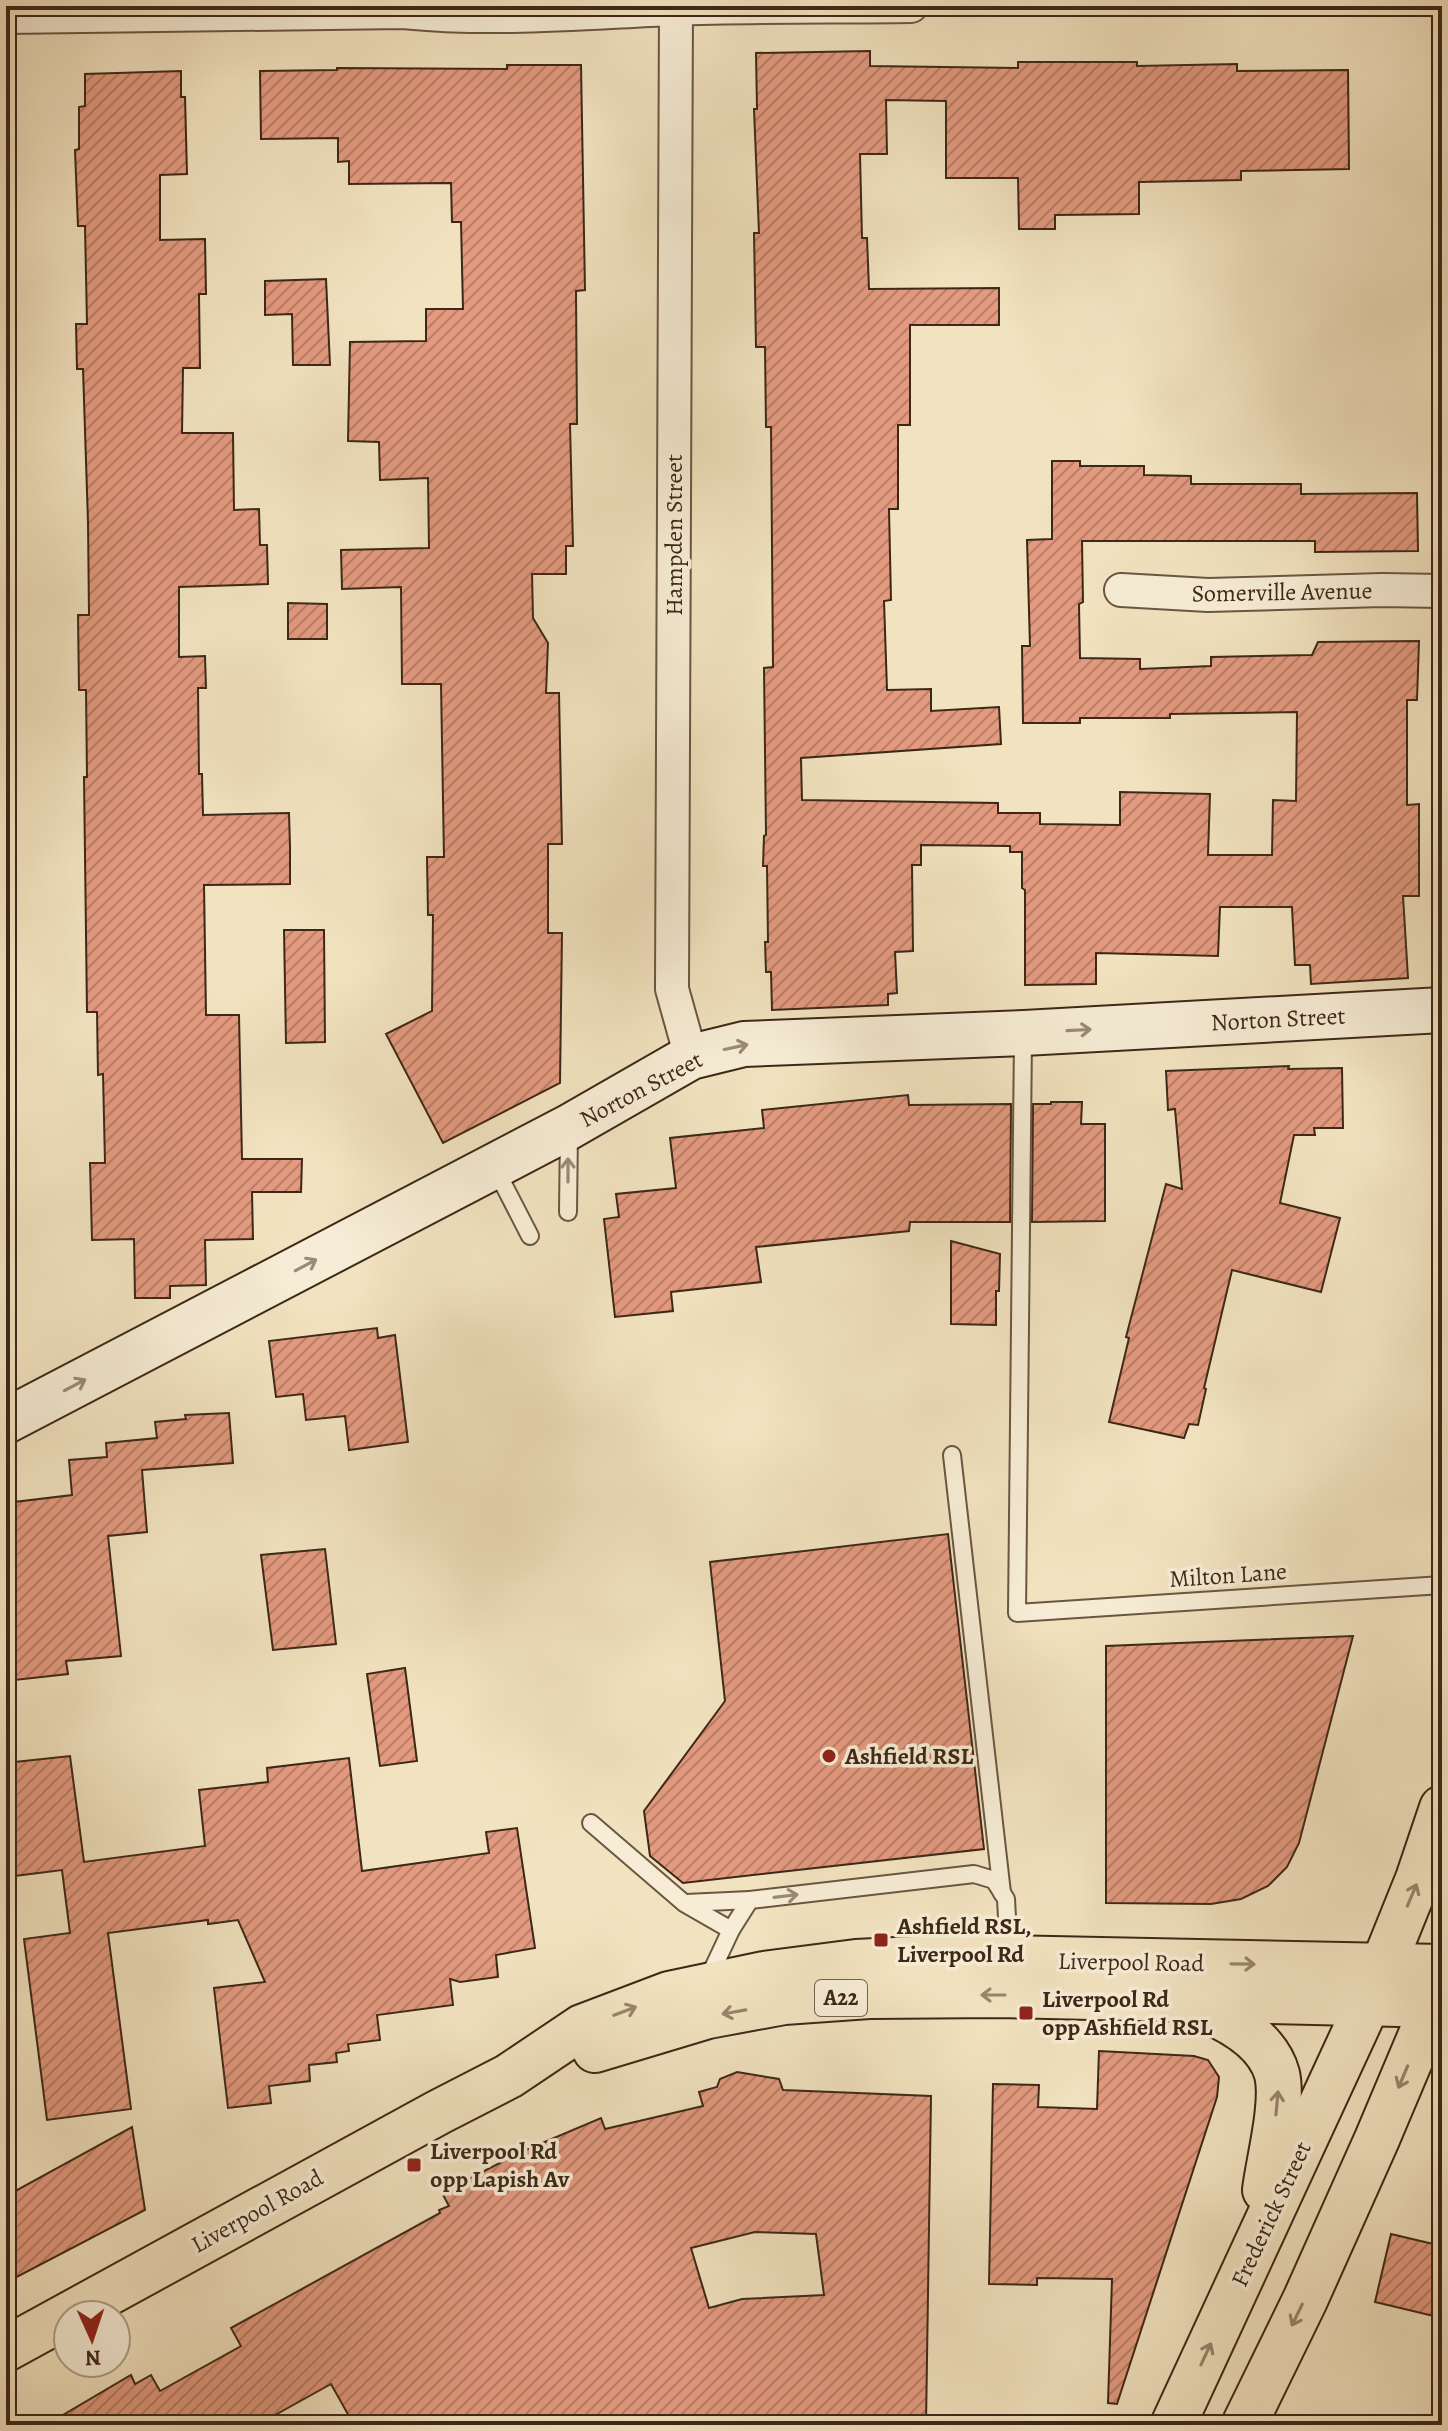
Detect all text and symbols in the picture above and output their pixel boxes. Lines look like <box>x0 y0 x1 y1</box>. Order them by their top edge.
street label: Hampden Street <box>658 454 690 616</box>
street label: Somerville Avenue <box>1191 574 1373 610</box>
street label: Norton Street <box>1210 999 1346 1039</box>
one-way arrow <box>1065 1022 1092 1037</box>
one-way arrow <box>723 1039 748 1054</box>
street label: Norton Street <box>574 1043 708 1135</box>
one-way arrow <box>560 1157 576 1184</box>
one-way arrow <box>293 1256 317 1272</box>
one-way arrow <box>63 1377 87 1393</box>
street label: Milton Lane <box>1168 1555 1288 1595</box>
place label: Ashfield RSL <box>844 1740 973 1772</box>
marker: Ashfield RSL <box>820 1747 838 1765</box>
one-way arrow <box>1405 1883 1420 1908</box>
one-way arrow <box>772 1888 799 1903</box>
place label: Ashfield RSL, Liverpool Rd <box>896 1910 1032 1970</box>
marker: Ashfield RSL, Liverpool Rd <box>872 1931 890 1949</box>
street label: Liverpool Road <box>1058 1945 1205 1979</box>
one-way arrow <box>1229 1957 1256 1972</box>
road number: A22 <box>815 1980 867 2016</box>
place label: Liverpool Rd opp Ashfield RSL <box>1042 1983 1213 2043</box>
one-way arrow <box>980 1987 1007 2003</box>
one-way arrow <box>612 2002 637 2017</box>
marker: Liverpool Rd opp Ashfield RSL <box>1017 2004 1035 2022</box>
one-way arrow <box>722 2005 747 2020</box>
one-way arrow <box>1395 2064 1409 2089</box>
one-way arrow <box>1270 2090 1285 2117</box>
place label: Liverpool Rd opp Lapish Av <box>430 2135 570 2195</box>
street label: Frederick Street <box>1223 2136 1319 2292</box>
marker: Liverpool Rd opp Lapish Av <box>405 2156 423 2174</box>
street label: Liverpool Road <box>185 2161 329 2260</box>
north arrow <box>52 2299 132 2379</box>
one-way arrow <box>1289 2302 1305 2326</box>
text: N <box>84 2343 102 2373</box>
one-way arrow <box>1199 2343 1214 2367</box>

